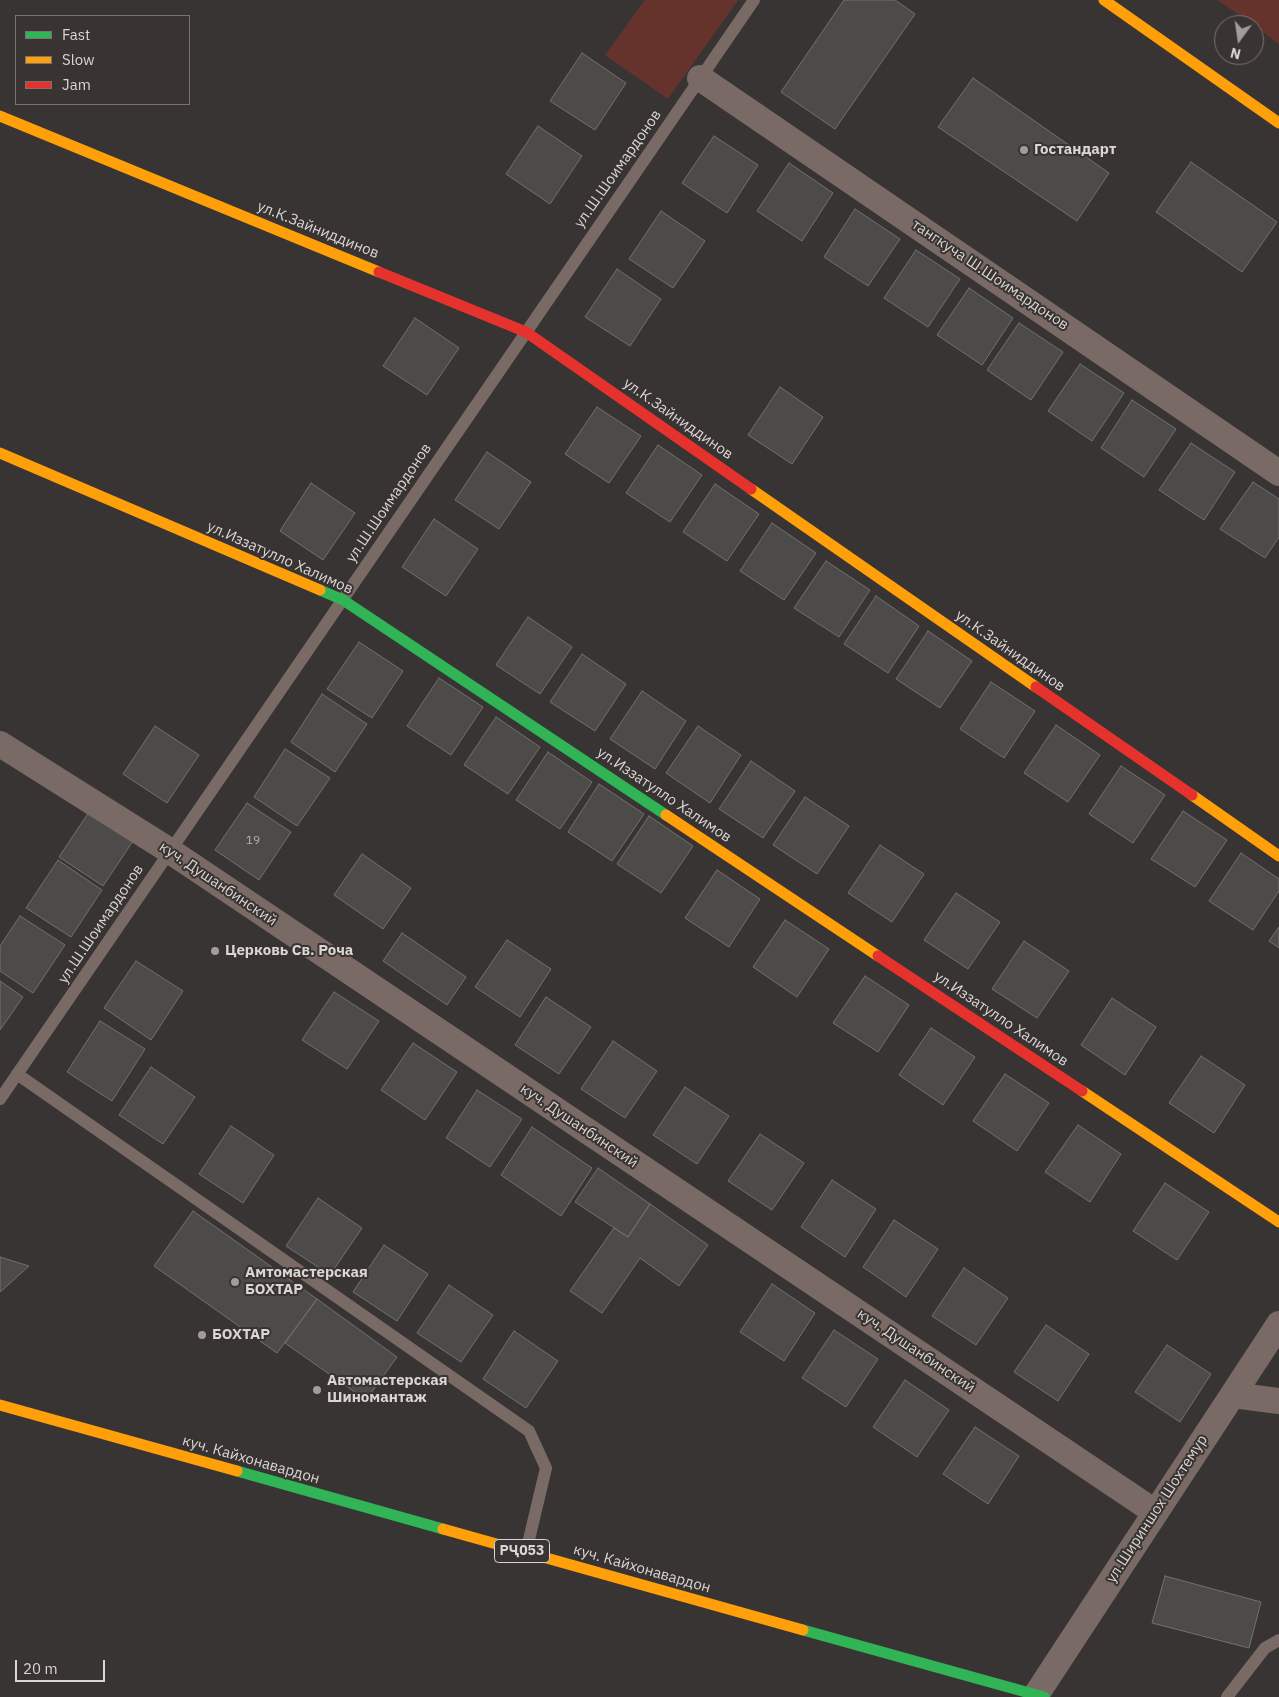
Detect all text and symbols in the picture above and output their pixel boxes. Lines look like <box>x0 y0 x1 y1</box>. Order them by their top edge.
legend <box>15 15 190 105</box>
north arrow <box>1214 15 1264 65</box>
text: Fast <box>62 25 90 44</box>
text: N <box>1229 44 1243 64</box>
text: Slow <box>62 50 95 69</box>
text: Jam <box>62 75 91 94</box>
street label: ул.Ш.Шоимардонов <box>571 107 665 231</box>
place label: Гостандарт <box>1034 141 1116 159</box>
marker: Гостандарт <box>1018 144 1030 156</box>
street label: ул.К.Зайниддинов <box>254 197 382 263</box>
street label: тангкуча Ш.Шоимардонов <box>908 216 1072 334</box>
street label: ул.К.Зайниддинов <box>620 374 736 464</box>
street label: ул.Ш.Шоимардонов <box>342 440 436 566</box>
street label: ул.Иззатулло Халимов <box>204 518 356 598</box>
street label: ул.К.Зайниддинов <box>952 606 1068 696</box>
street label: ул.Иззатулло Халимов <box>593 743 735 847</box>
house number: 19 <box>246 834 260 848</box>
street label: куч. Душанбинский <box>156 838 280 930</box>
street label: ул.Ш.Шоимардонов <box>54 861 148 987</box>
place label: Церковь Св. Роча <box>225 942 353 960</box>
marker: Церковь Св. Роча <box>209 945 221 957</box>
street label: ул.Иззатулло Халимов <box>930 967 1072 1071</box>
street label: куч. Душанбинский <box>517 1080 641 1172</box>
place label: Амтомастерская БОХТАР <box>245 1264 368 1299</box>
marker: Амтомастерская БОХТАР <box>229 1276 241 1288</box>
street label: куч. Душанбинский <box>854 1305 978 1397</box>
place label: БОХТАР <box>212 1326 270 1344</box>
marker: БОХТАР <box>196 1329 208 1341</box>
place label: Автомастерская Шиномантаж <box>327 1372 447 1407</box>
marker: Автомастерская Шиномантаж <box>311 1384 323 1396</box>
street label: куч. Кайхонавардон <box>180 1432 322 1488</box>
street label: ул.Шириншох Шохтемур <box>1102 1432 1212 1586</box>
road number: РҶ053 <box>494 1540 550 1562</box>
street label: куч. Кайхонавардон <box>571 1541 713 1597</box>
scale bar <box>18 1650 108 1682</box>
text: 20 m <box>23 1659 58 1678</box>

